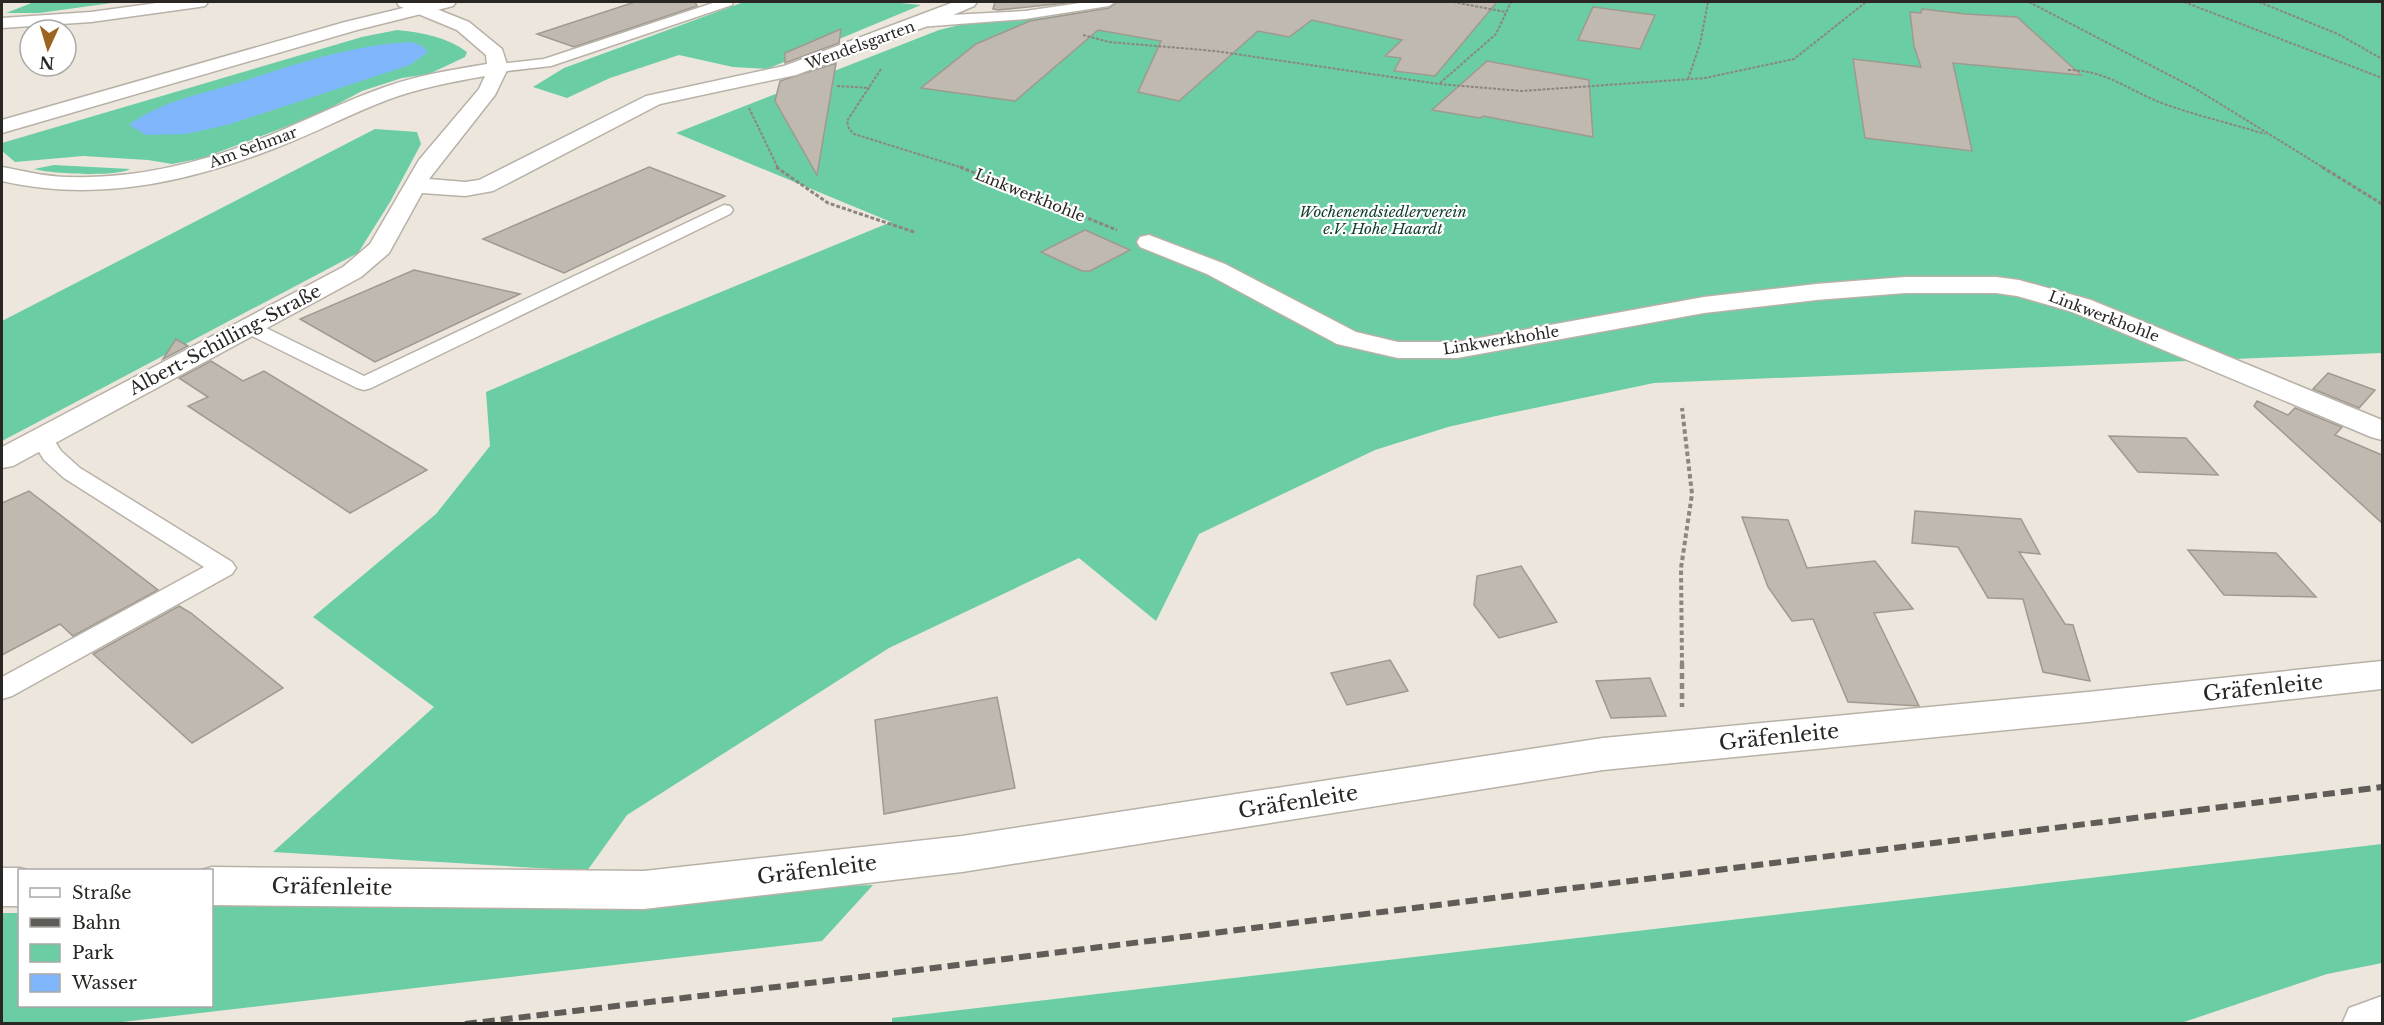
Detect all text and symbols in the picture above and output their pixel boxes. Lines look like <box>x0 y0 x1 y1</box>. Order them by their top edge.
street label: Wendelsgarten <box>802 16 917 74</box>
north arrow <box>18 18 78 78</box>
text: N <box>39 52 55 73</box>
street label: Am Sehmar <box>206 122 300 172</box>
street label: Linkwerkhohle <box>972 164 1088 226</box>
park label: Wochenendsiedlerverein e.V. Hohe Haardt <box>1299 202 1467 238</box>
street label: Albert-Schilling-Straße <box>124 280 325 400</box>
street label: Linkwerkhohle <box>2046 286 2162 346</box>
street label: Linkwerkhohle <box>1442 321 1560 359</box>
street label: Gräfenleite <box>2202 669 2324 707</box>
street label: Gräfenleite <box>1718 718 1840 756</box>
street label: Gräfenleite <box>1236 780 1360 824</box>
street label: Gräfenleite <box>755 850 879 890</box>
legend <box>18 869 213 1007</box>
street label: Gräfenleite <box>271 873 393 901</box>
text: Straße <box>72 882 132 904</box>
text: Bahn <box>72 912 121 934</box>
text: Park <box>72 942 114 964</box>
text: Wasser <box>71 972 137 994</box>

